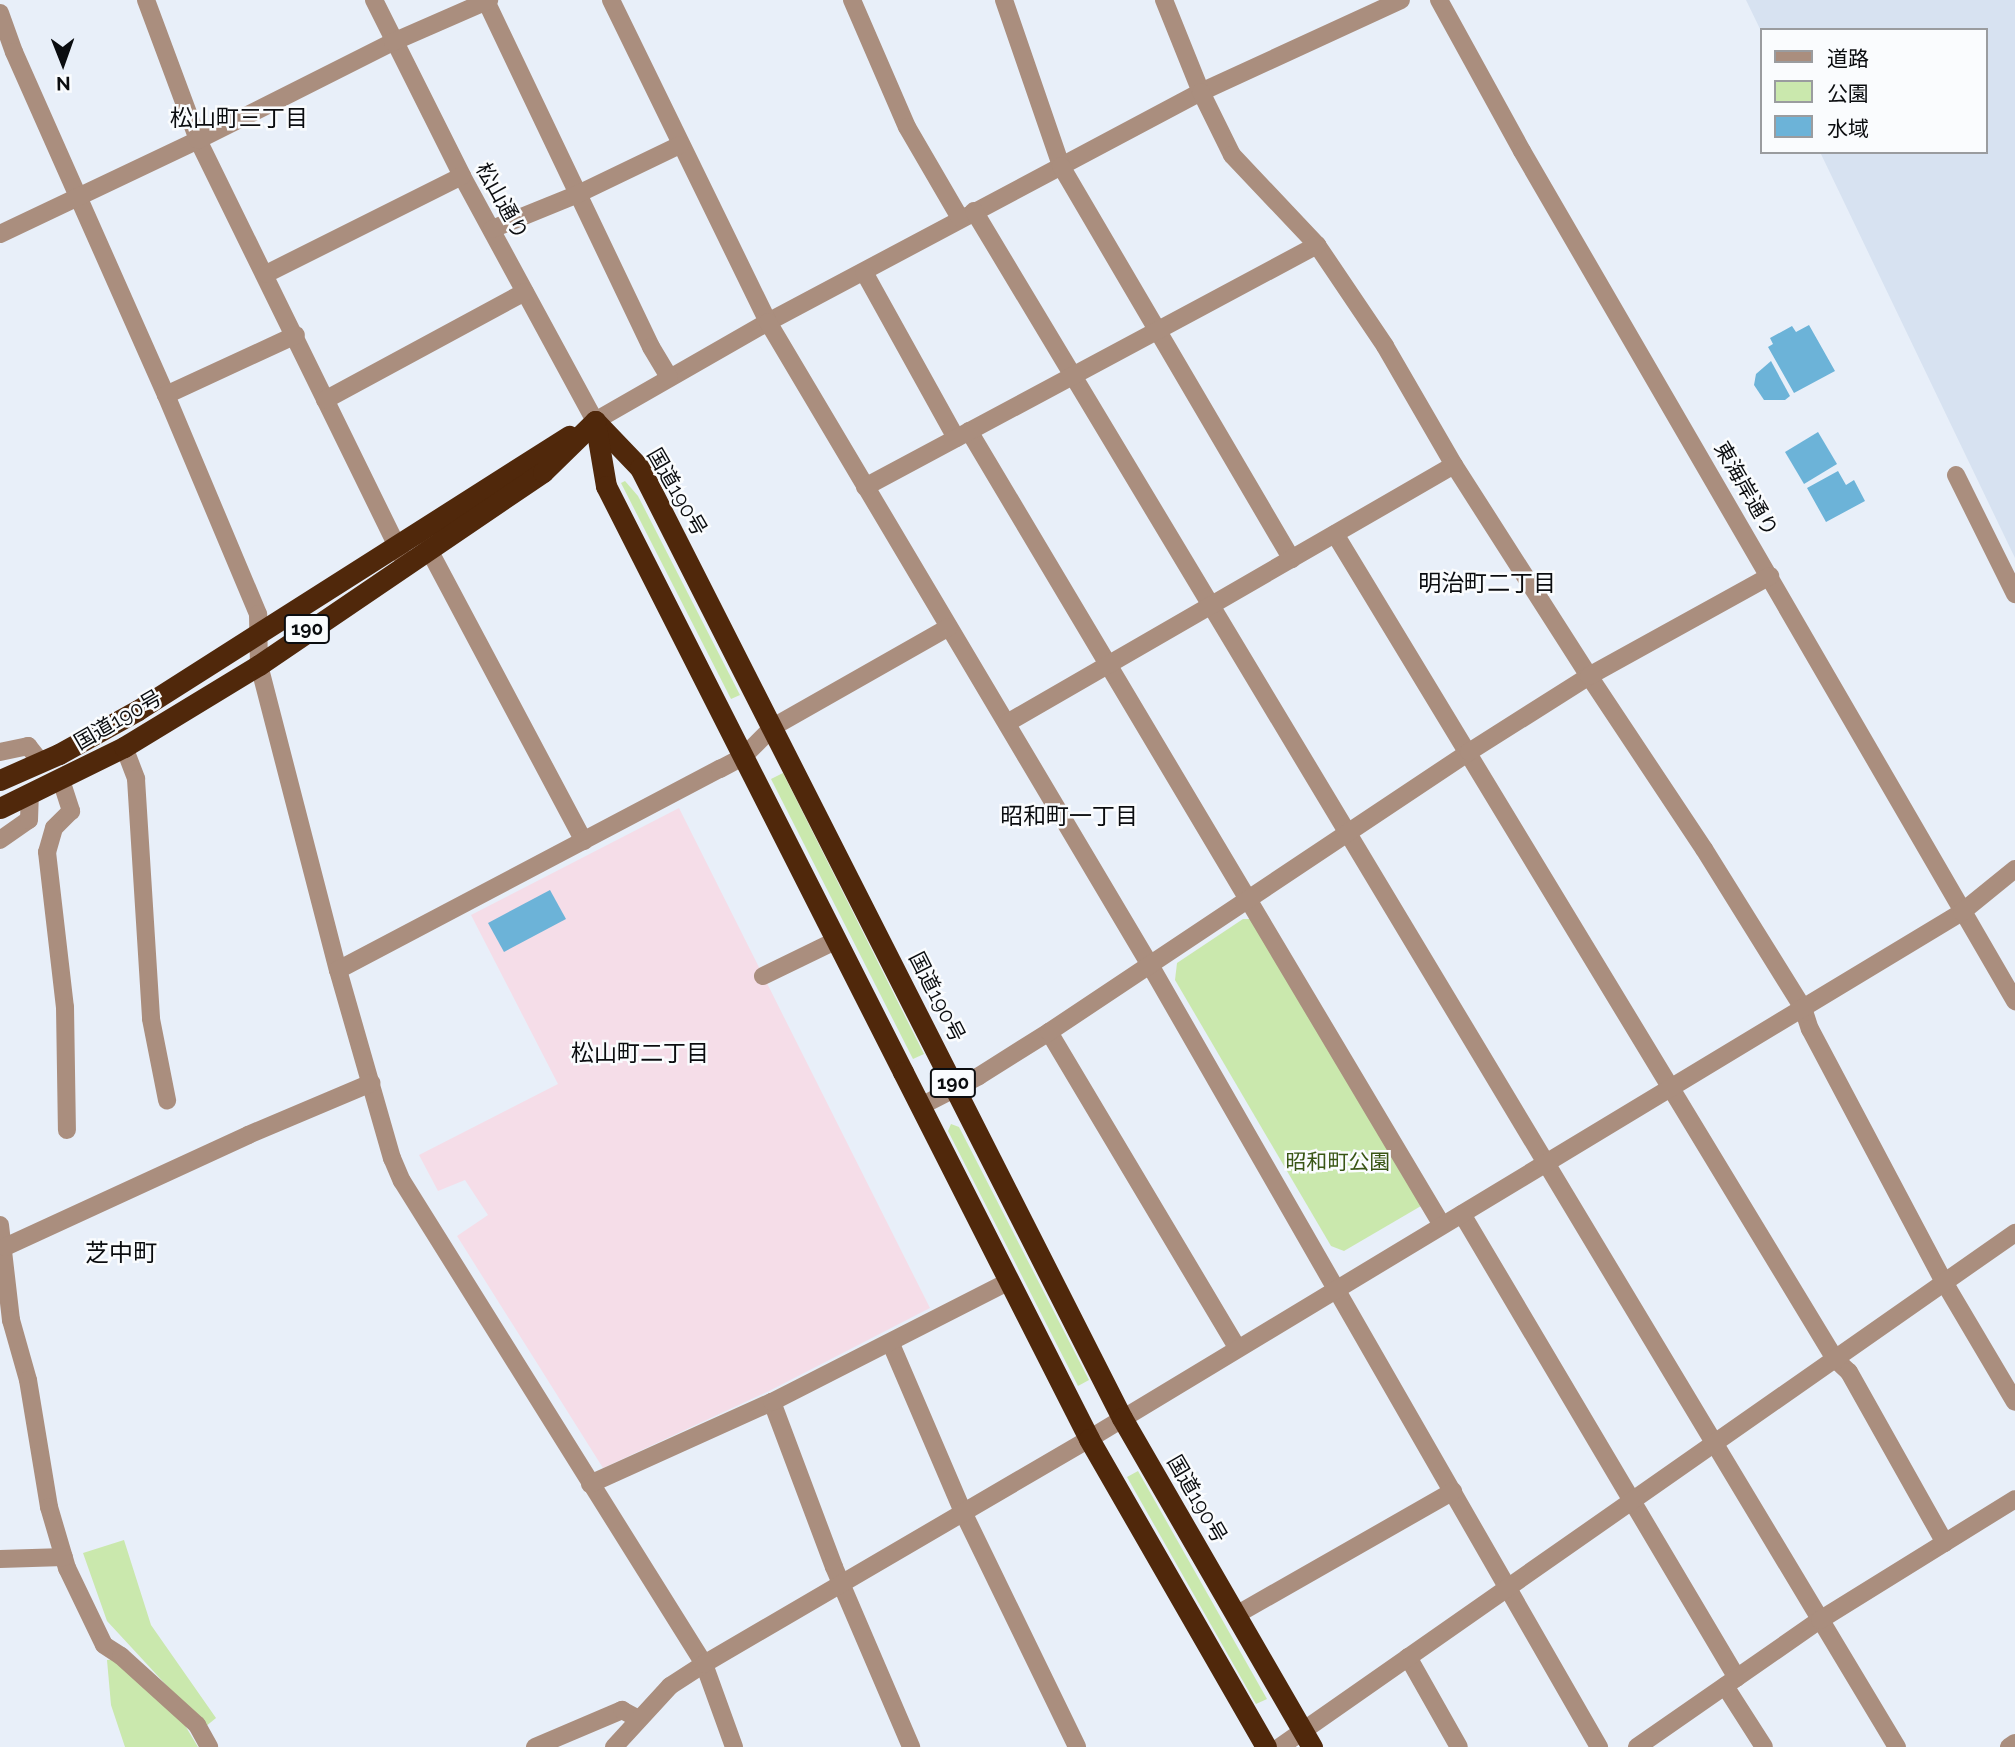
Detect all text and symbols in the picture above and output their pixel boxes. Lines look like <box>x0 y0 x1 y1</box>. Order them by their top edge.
north arrow <box>28 28 98 98</box>
legend <box>1759 28 1987 154</box>
text: 道路 <box>1827 46 1869 71</box>
text: N <box>56 73 71 95</box>
text: 公園 <box>1827 81 1869 106</box>
district label: 松山町三丁目 <box>170 104 308 132</box>
text: 水域 <box>1827 116 1869 141</box>
street label: 松山通り <box>471 158 533 244</box>
street label: 東海岸通り <box>1709 437 1783 541</box>
street label: 国道190号 <box>642 444 712 540</box>
district label: 明治町二丁目 <box>1418 569 1556 597</box>
road number: 190 <box>282 614 332 644</box>
street label: 国道190号 <box>70 685 166 755</box>
district label: 昭和町一丁目 <box>1000 802 1138 830</box>
street label: 国道190号 <box>904 948 970 1046</box>
district label: 松山町二丁目 <box>571 1039 709 1067</box>
road number: 190 <box>928 1068 978 1098</box>
park label: 昭和町公園 <box>1286 1149 1390 1175</box>
district label: 芝中町 <box>85 1239 157 1267</box>
street label: 国道190号 <box>1162 1451 1232 1547</box>

